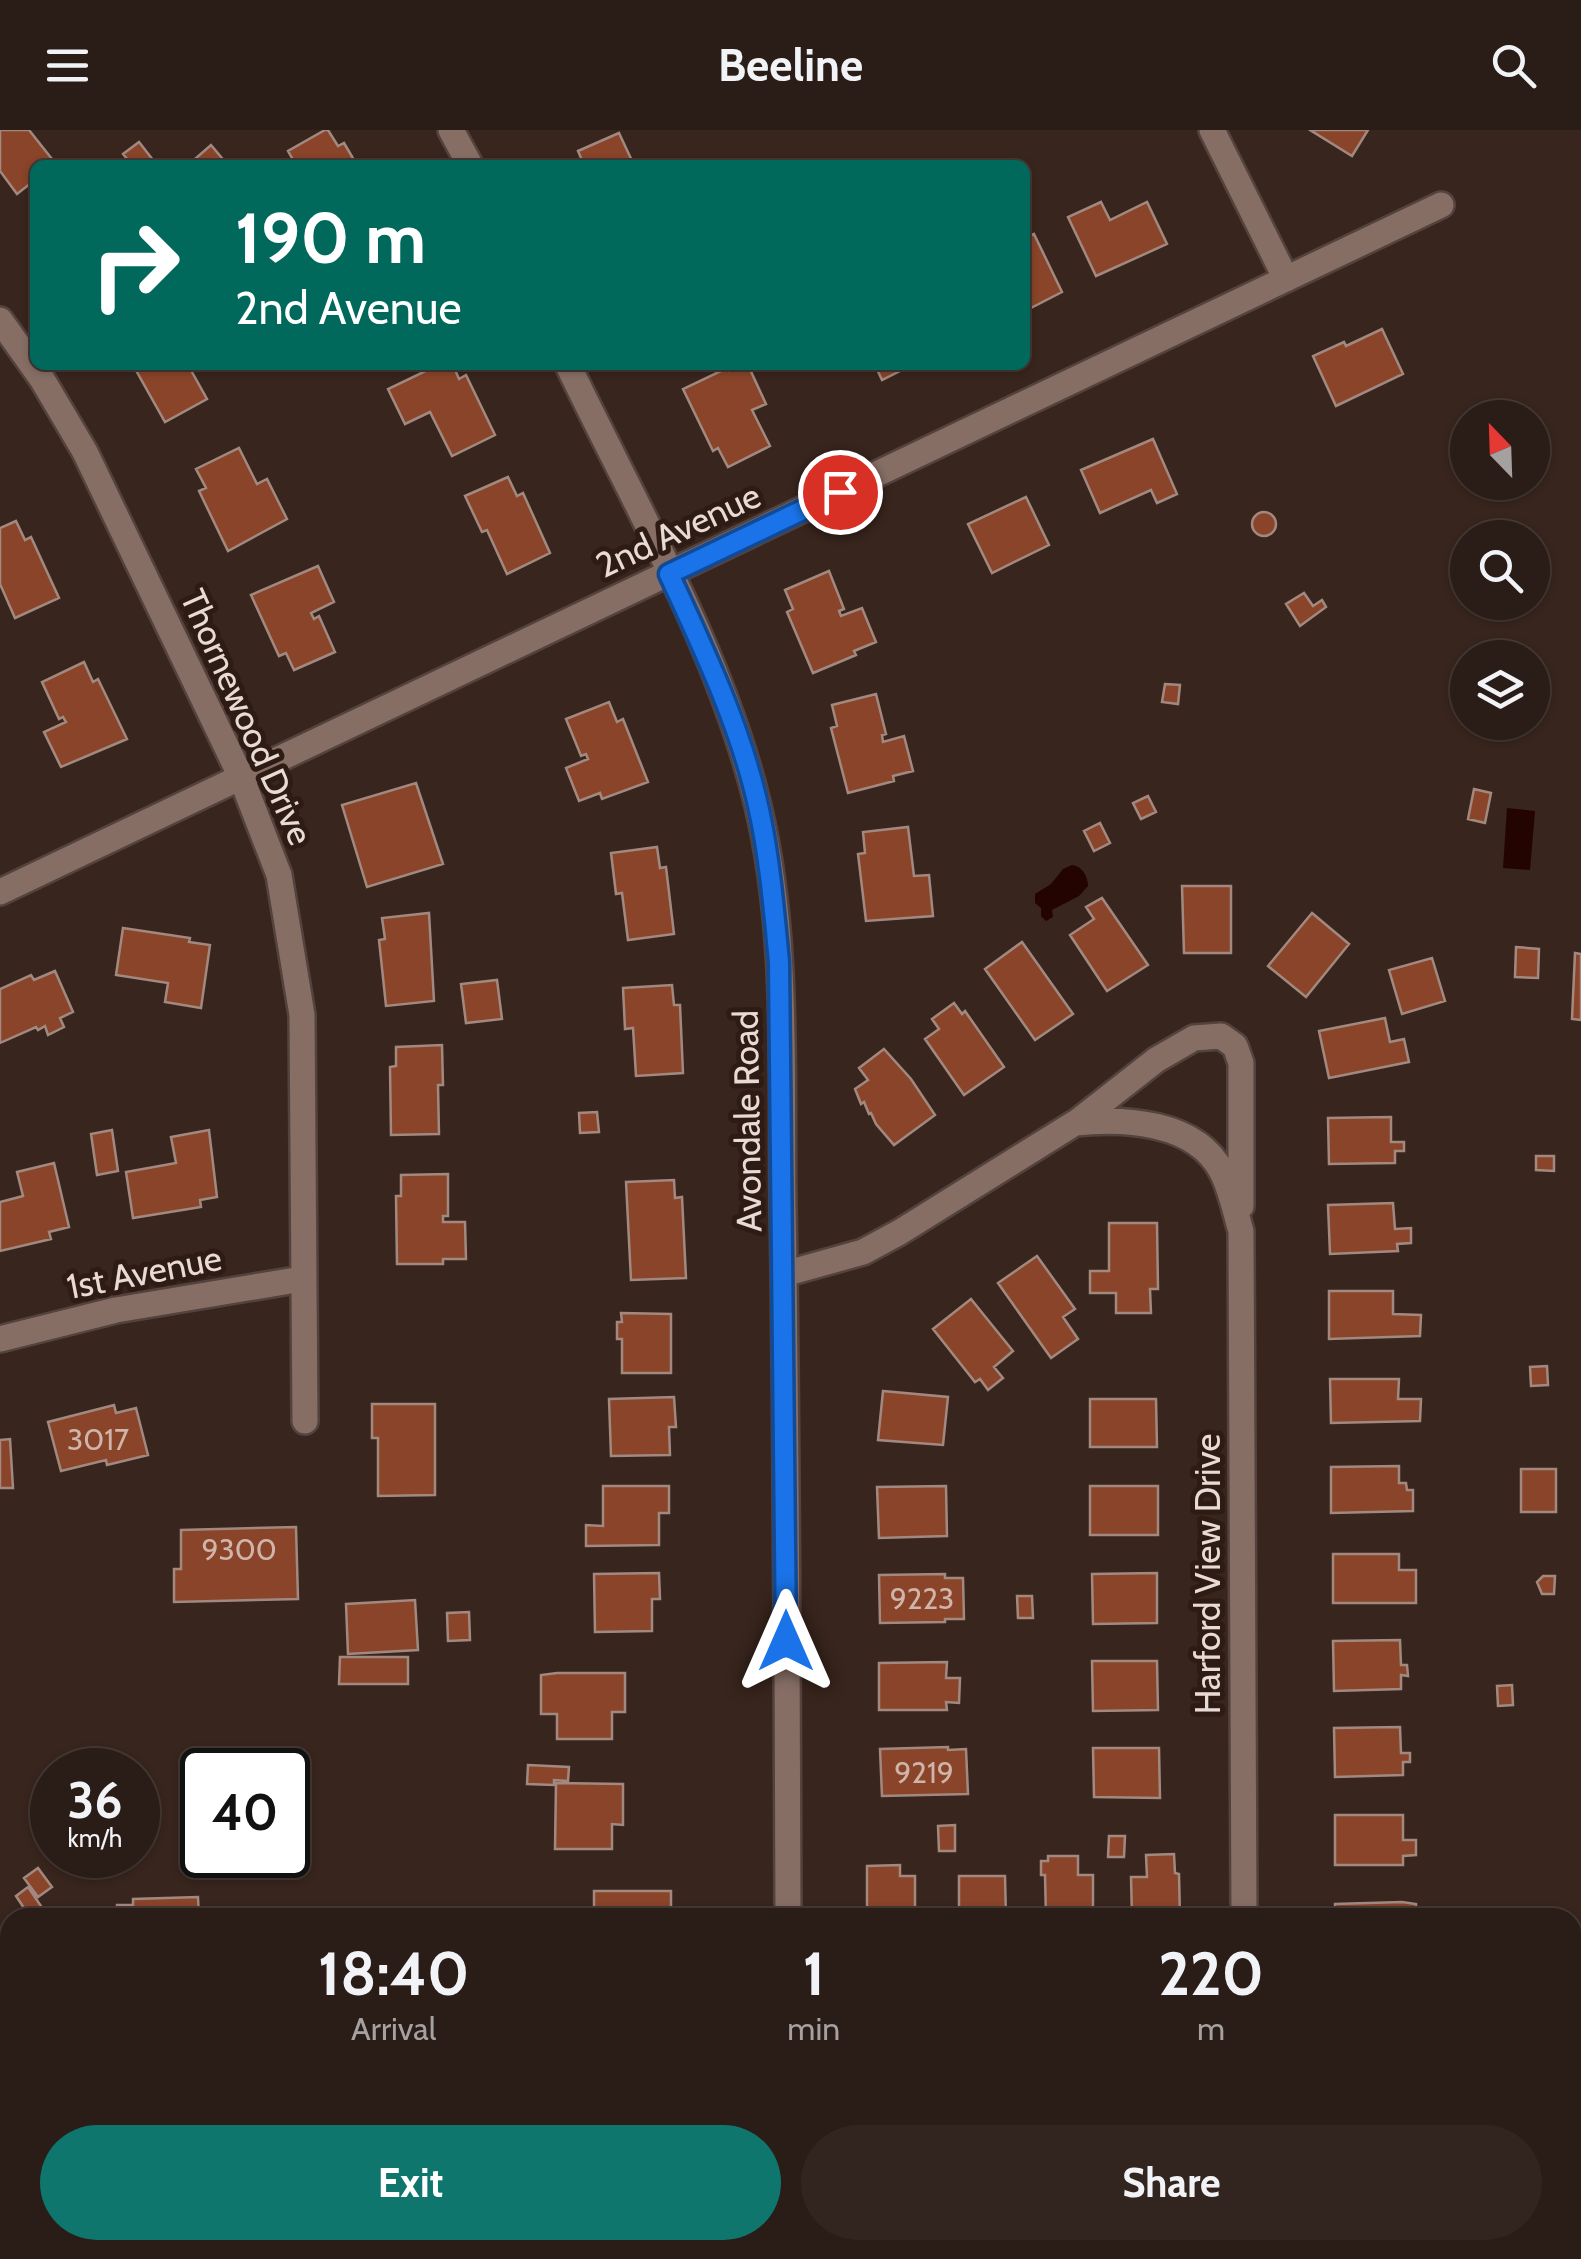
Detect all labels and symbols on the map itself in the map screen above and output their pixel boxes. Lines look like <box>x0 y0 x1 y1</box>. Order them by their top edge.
north arrow <box>1450 400 1550 500</box>
pin <box>798 450 883 535</box>
street label: 2nd Avenue <box>589 473 767 587</box>
street label: Thornewood Drive <box>171 583 323 851</box>
street label: Avondale Road <box>724 1010 770 1232</box>
street label: 1st Avenue <box>63 1236 225 1308</box>
house number: 3017 <box>67 1421 129 1458</box>
street label: Harford View Drive <box>1186 1434 1229 1714</box>
house number: 9300 <box>201 1531 277 1568</box>
house number: 9223 <box>890 1580 954 1617</box>
position arrow <box>734 1589 838 1693</box>
speed limit sign: 40 <box>180 1748 310 1878</box>
house number: 9219 <box>894 1754 954 1791</box>

